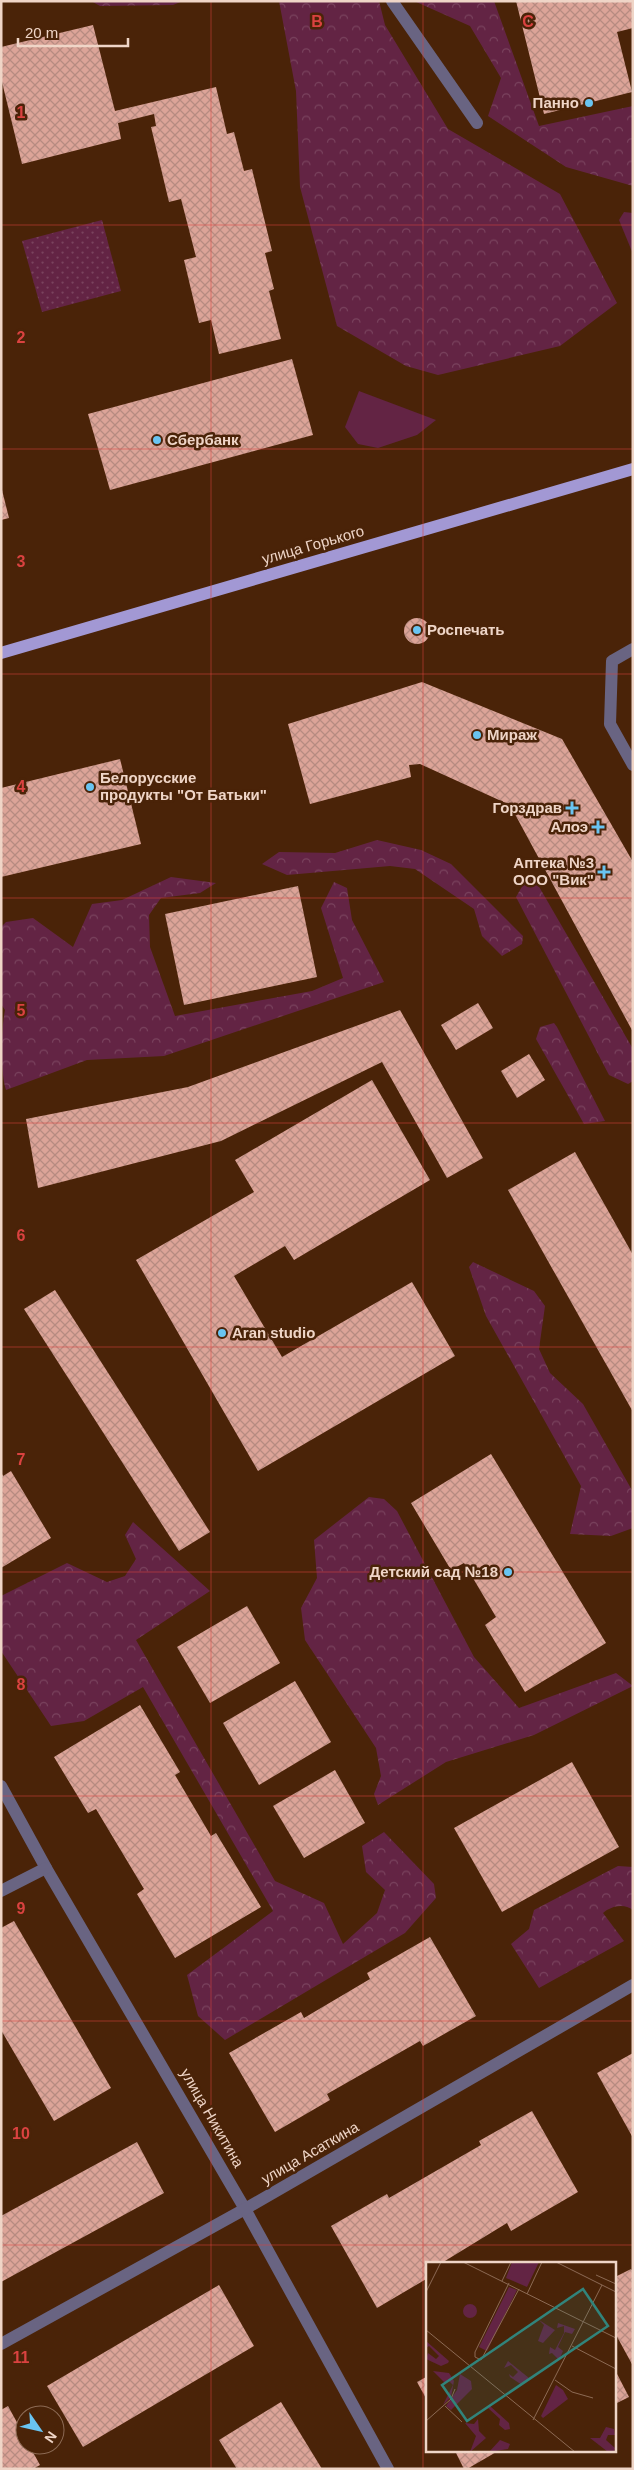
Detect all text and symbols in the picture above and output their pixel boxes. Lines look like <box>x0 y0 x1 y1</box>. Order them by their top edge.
text: B <box>311 13 323 30</box>
text: C <box>522 13 534 30</box>
scale bar <box>18 15 128 47</box>
text: 20 m <box>25 24 58 41</box>
place label: Панно <box>533 94 579 111</box>
marker: Панно <box>583 97 595 109</box>
text: 1 <box>17 104 26 121</box>
text: 2 <box>17 329 26 346</box>
place label: Сбербанк <box>167 431 239 448</box>
marker: Сбербанк <box>151 434 163 446</box>
street label: улица Горького <box>260 522 366 567</box>
text: 3 <box>17 553 26 570</box>
place label: Роспечать <box>427 621 505 638</box>
marker: Роспечать <box>411 624 423 636</box>
place label: Мираж <box>487 726 537 743</box>
marker: Мираж <box>471 729 483 741</box>
place label: Белорусские продукты "От Батьки" <box>100 769 267 803</box>
text: 4 <box>17 778 26 795</box>
marker: Белорусские продукты "От Батьки" <box>84 781 96 793</box>
place label: Горздрав <box>492 799 562 816</box>
marker: Горздрав <box>566 802 578 814</box>
place label: Алоэ <box>551 818 588 835</box>
marker: Алоэ <box>592 821 604 833</box>
place label: Аптека №3 ООО "Вик" <box>513 854 594 888</box>
marker: Аптека №3 ООО "Вик" <box>598 866 610 878</box>
text: 5 <box>17 1002 26 1019</box>
text: 6 <box>17 1227 26 1244</box>
place label: Aran studio <box>232 1324 315 1341</box>
marker: Aran studio <box>216 1327 228 1339</box>
text: 7 <box>17 1451 26 1468</box>
place label: Детский сад №18 <box>369 1563 498 1580</box>
marker: Детский сад №18 <box>502 1566 514 1578</box>
text: 8 <box>17 1676 26 1693</box>
text: 9 <box>17 1900 26 1917</box>
street label: улица Никитина <box>177 2065 248 2171</box>
street label: улица Асаткина <box>258 2118 362 2187</box>
text: 10 <box>12 2125 30 2142</box>
inset map <box>426 2262 616 2452</box>
text: 11 <box>13 2349 30 2366</box>
north arrow <box>15 2405 65 2455</box>
text: N <box>41 2429 60 2446</box>

